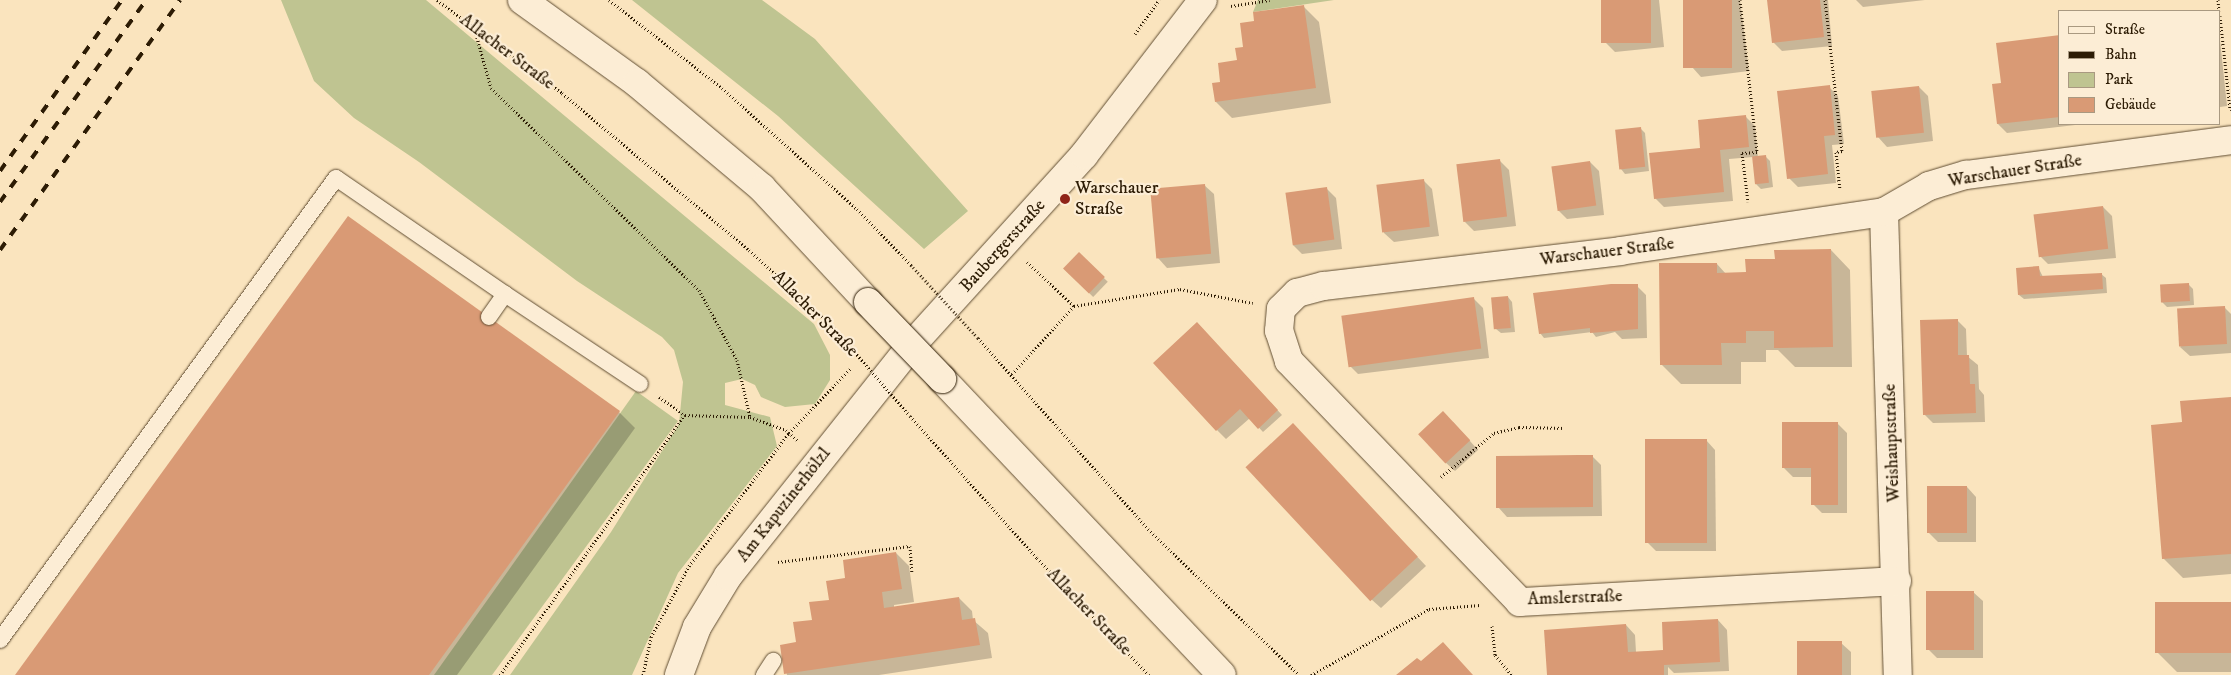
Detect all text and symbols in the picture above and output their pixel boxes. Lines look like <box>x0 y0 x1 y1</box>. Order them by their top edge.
street label: Allacher Straße <box>455 9 559 95</box>
legend <box>2058 10 2221 125</box>
text: Straße <box>2105 20 2145 39</box>
text: Bahn <box>2105 45 2137 64</box>
text: Park <box>2105 70 2133 89</box>
text: Gebäude <box>2105 95 2156 114</box>
street label: Warschauer Straße <box>1947 150 2083 192</box>
place label: Warschauer Straße <box>1075 178 1158 220</box>
marker: Warschauer Straße <box>1059 193 1071 205</box>
street label: Baubergerstraße <box>956 195 1050 297</box>
street label: Warschauer Straße <box>1539 233 1675 271</box>
street label: Allacher Straße <box>767 266 863 362</box>
street label: Weishauptstraße <box>1879 383 1905 503</box>
street label: Am Kapuzinerhölzl <box>733 443 835 567</box>
street label: Allacher Straße <box>1042 564 1136 660</box>
street label: Amslerstraße <box>1527 586 1623 610</box>

